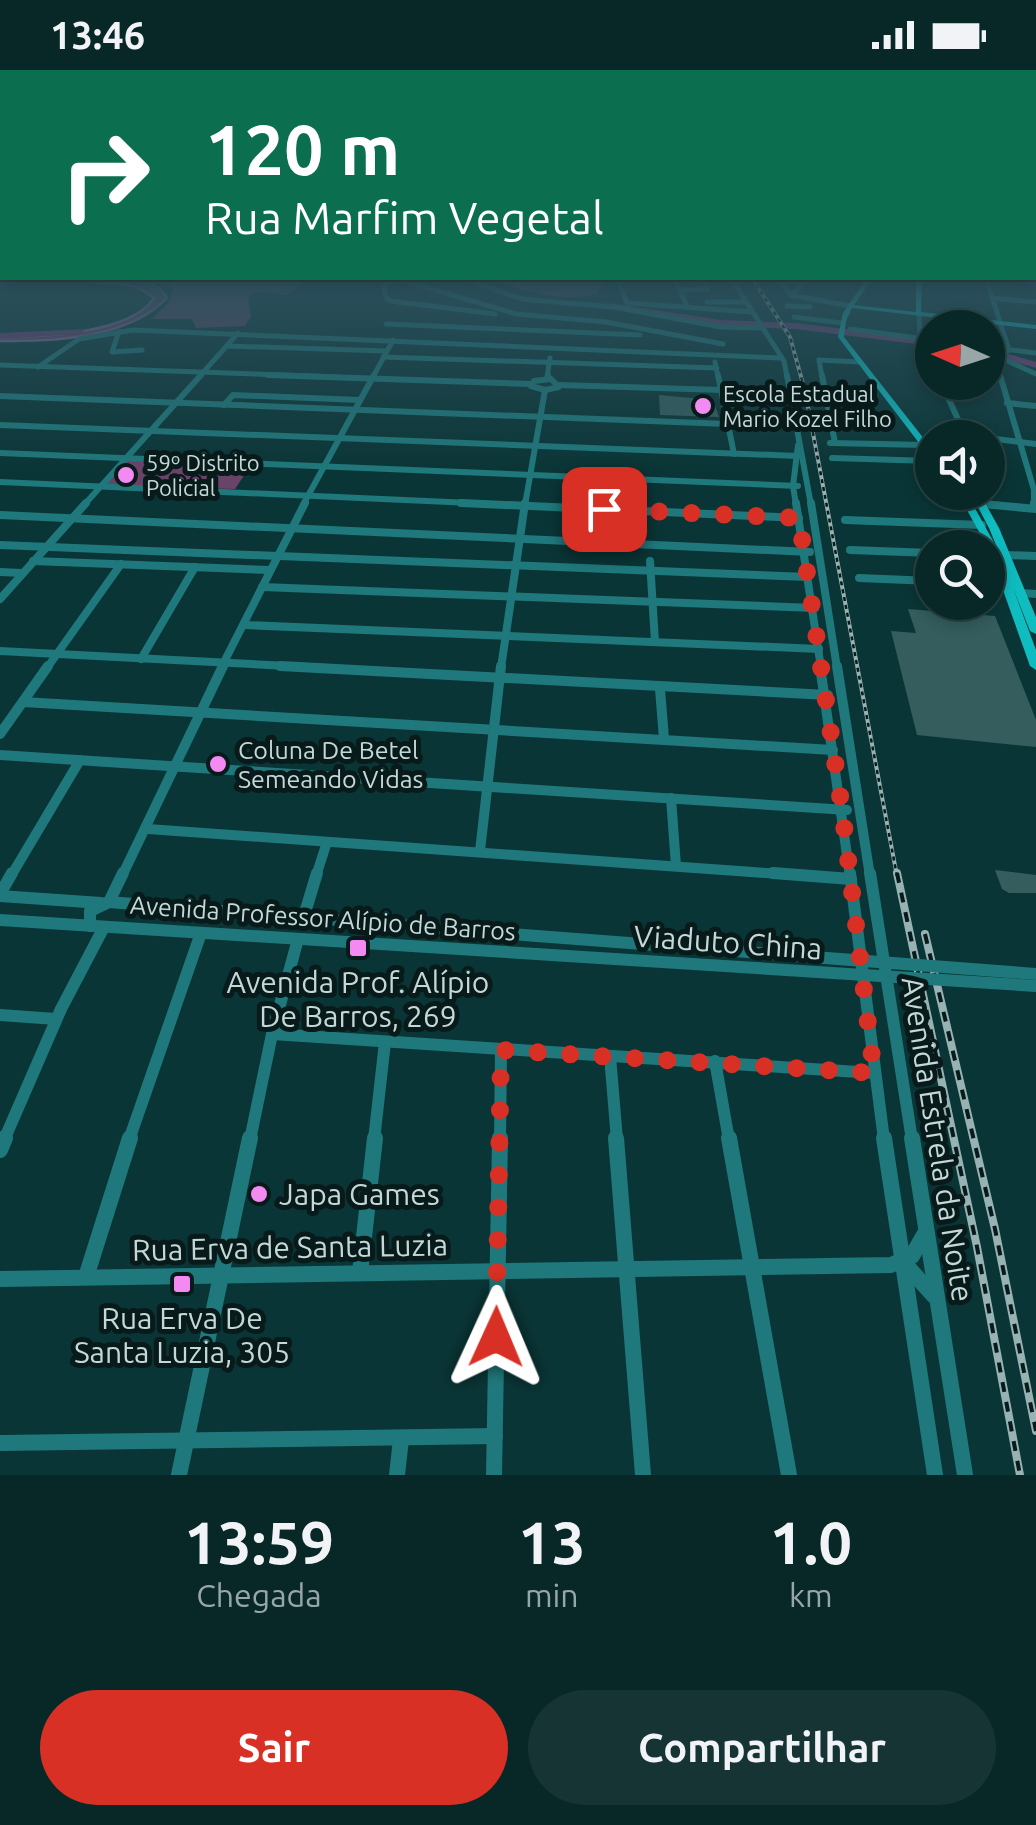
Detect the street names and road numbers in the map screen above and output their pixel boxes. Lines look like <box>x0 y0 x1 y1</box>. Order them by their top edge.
street label: Avenida Professor Alípio de Barros <box>129 891 517 945</box>
street label: Viaduto China <box>633 918 823 966</box>
street label: Avenida Estrela da Noite <box>896 974 980 1304</box>
street label: Rua Erva de Santa Luzia <box>132 1227 448 1267</box>

